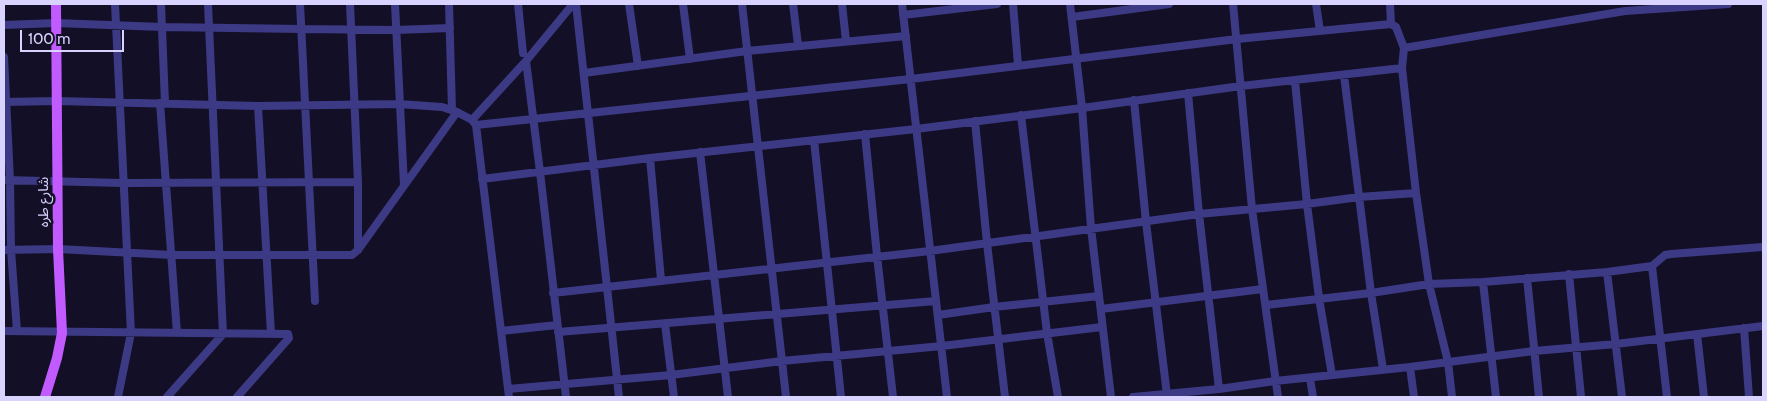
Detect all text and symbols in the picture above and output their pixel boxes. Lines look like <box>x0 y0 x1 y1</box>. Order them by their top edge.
scale bar <box>22 20 126 52</box>
text: 100 m <box>28 30 70 48</box>
street label: شارع طره <box>36 177 52 227</box>

